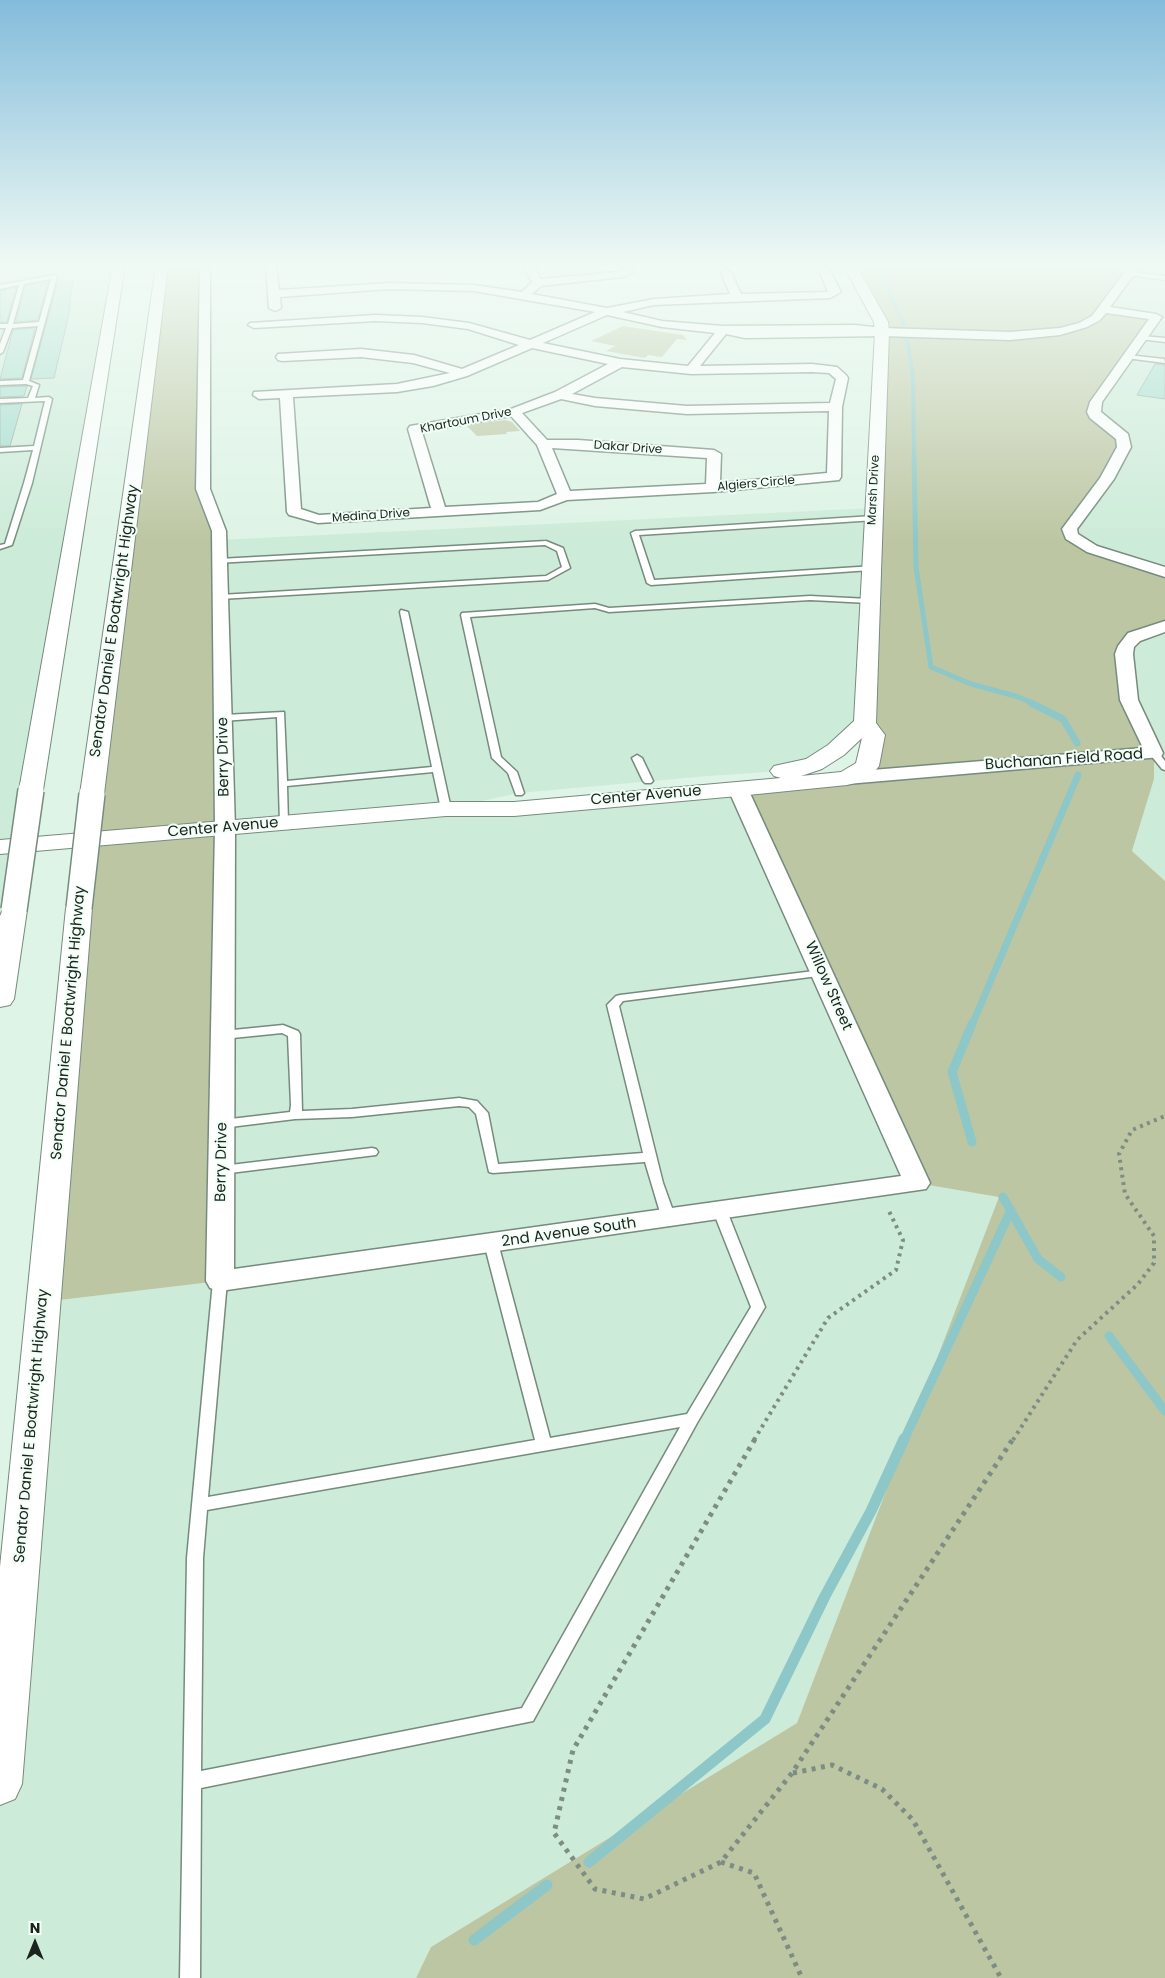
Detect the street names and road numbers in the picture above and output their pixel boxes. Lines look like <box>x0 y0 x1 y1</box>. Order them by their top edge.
street label: Khartoum Drive <box>419 405 513 437</box>
street label: Dakar Drive <box>593 438 663 458</box>
street label: Marsh Drive <box>865 455 883 525</box>
street label: Algiers Circle <box>717 473 795 495</box>
street label: Senator Daniel E Boatwright Highway <box>87 484 143 758</box>
street label: Medina Drive <box>332 506 410 526</box>
street label: Berry Drive <box>214 717 234 797</box>
street label: Buchanan Field Road <box>984 745 1144 775</box>
street label: Center Avenue <box>590 782 702 810</box>
street label: Center Avenue <box>167 814 279 842</box>
street label: Senator Daniel E Boatwright Highway <box>48 885 90 1161</box>
street label: Willow Street <box>800 939 856 1033</box>
street label: Berry Drive <box>212 1122 232 1202</box>
street label: 2nd Avenue South <box>501 1215 637 1251</box>
street label: Senator Daniel E Boatwright Highway <box>11 1288 53 1564</box>

